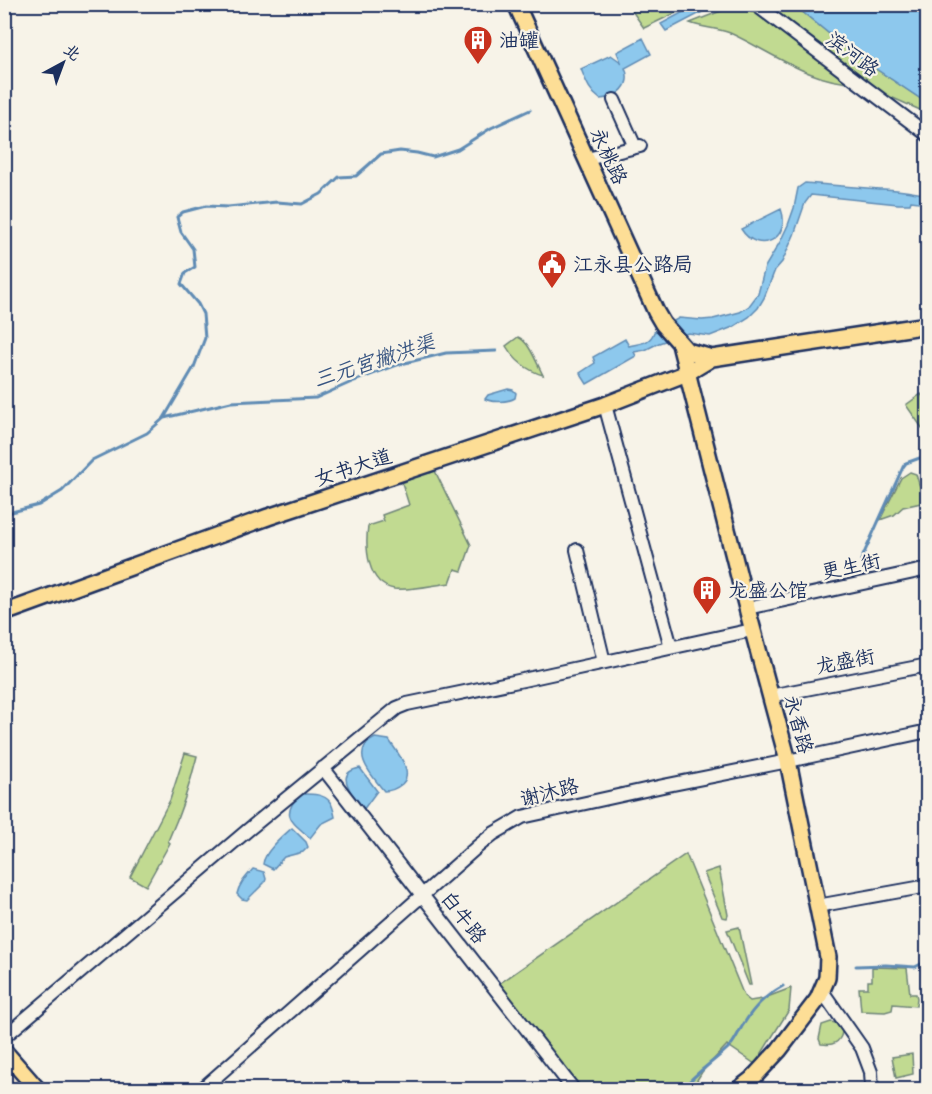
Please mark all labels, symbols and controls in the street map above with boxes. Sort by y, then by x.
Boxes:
building icon: 油罐 [462,24,494,66]
street label: 滨河路 [820,26,886,85]
place label: 油罐 [499,27,539,55]
north arrow [33,33,93,93]
text: 北 [59,39,85,66]
street label: 永桃路 [583,123,634,190]
public building icon: 江永县公路局 [536,248,568,290]
place label: 江永县公路局 [573,251,693,279]
water label: 三元宫撇洪渠 [310,328,440,395]
street label: 女书大道 [311,442,396,494]
street label: 更生街 [819,547,883,587]
building icon: 龙盛公馆 [691,574,723,616]
place label: 龙盛公馆 [728,577,808,605]
street label: 龙盛街 [813,643,877,681]
street label: 永香路 [777,692,820,758]
street label: 谢沐路 [517,772,583,814]
street label: 白牛路 [434,885,493,951]

